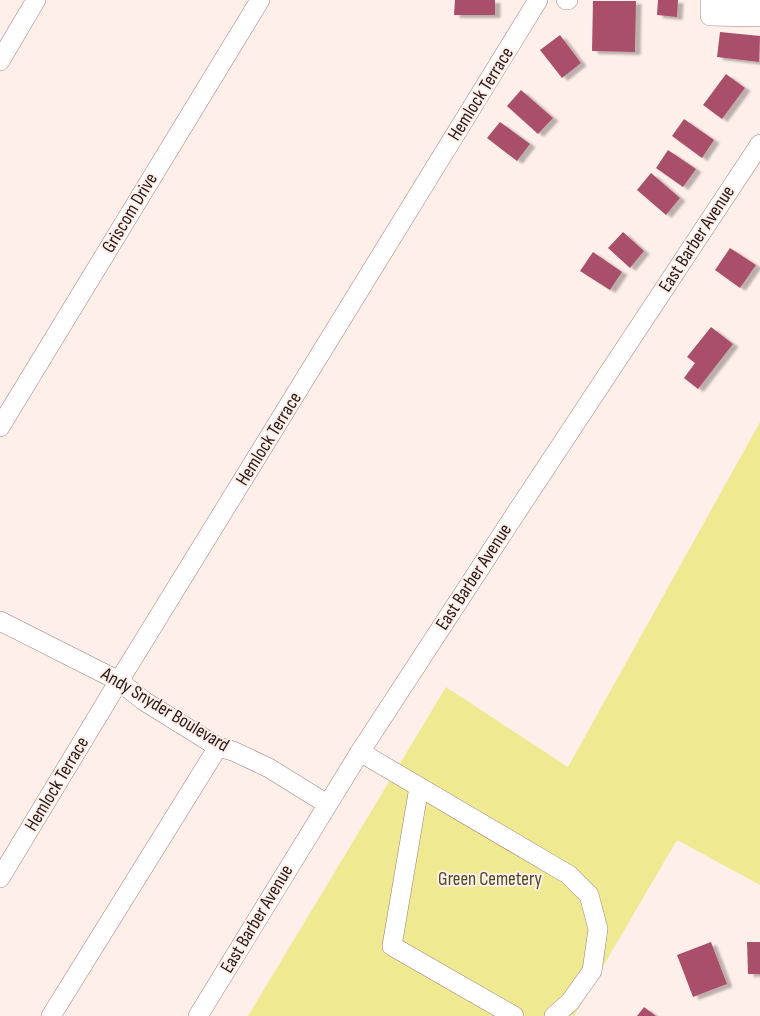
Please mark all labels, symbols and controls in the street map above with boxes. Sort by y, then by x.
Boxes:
street label: Hemlock Terrace [443,43,519,145]
street label: Griscom Drive [97,169,163,257]
street label: East Barber Avenue [654,181,740,297]
street label: Hemlock Terrace [231,388,307,490]
street label: East Barber Avenue [431,519,517,635]
street label: Andy Snyder Boulevard [96,662,233,757]
street label: Hemlock Terrace [20,733,94,835]
street label: East Barber Avenue [216,861,298,977]
park label: Green Cemetery [438,868,543,891]

